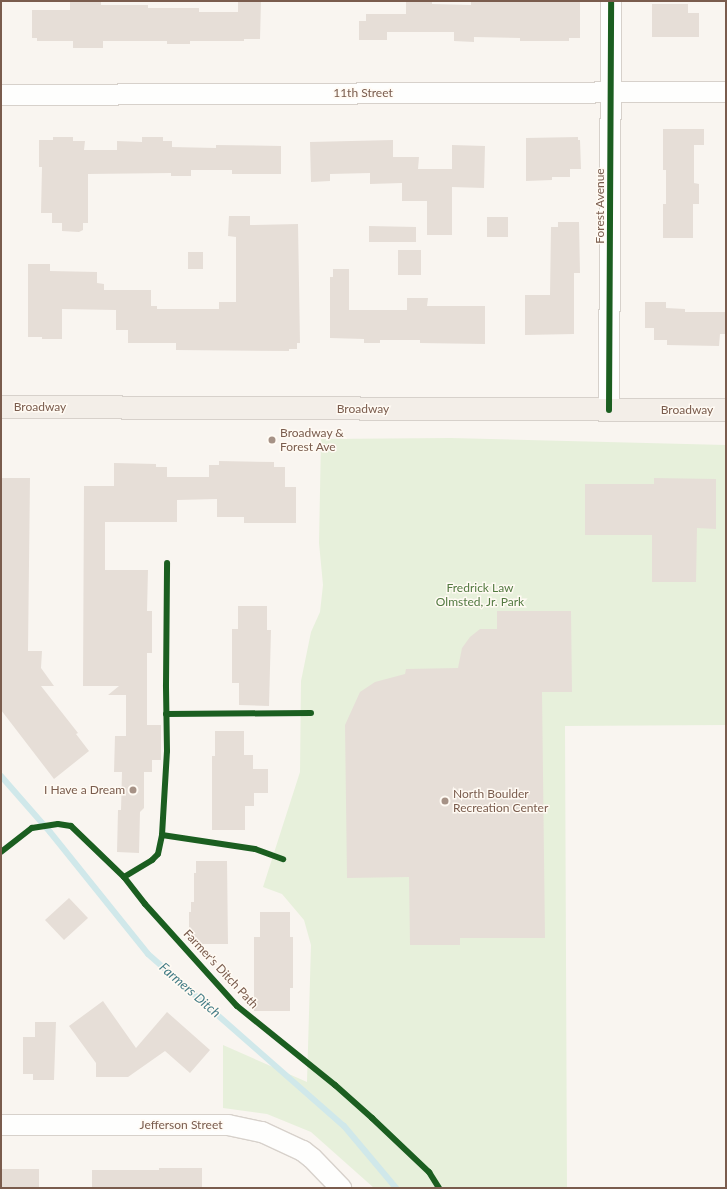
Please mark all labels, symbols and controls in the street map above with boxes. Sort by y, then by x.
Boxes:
street label: 11th Street [333,86,393,100]
street label: Forest Avenue [593,168,607,244]
street label: Broadway [14,400,66,414]
street label: Broadway [337,402,389,416]
street label: Broadway [661,403,713,417]
place label: Broadway & Forest Ave [280,426,344,454]
marker: Broadway & Forest Ave [267,435,277,445]
park label: Fredrick Law Olmsted, Jr. Park [436,581,524,609]
place label: I Have a Dream [44,783,125,797]
marker: I Have a Dream [128,785,138,795]
place label: North Boulder Recreation Center [453,787,548,815]
marker: North Boulder Recreation Center [440,796,450,806]
street label: Farmer's Ditch Path [181,926,261,1012]
water label: Farmers Ditch [156,959,224,1021]
street label: Jefferson Street [140,1118,222,1132]

